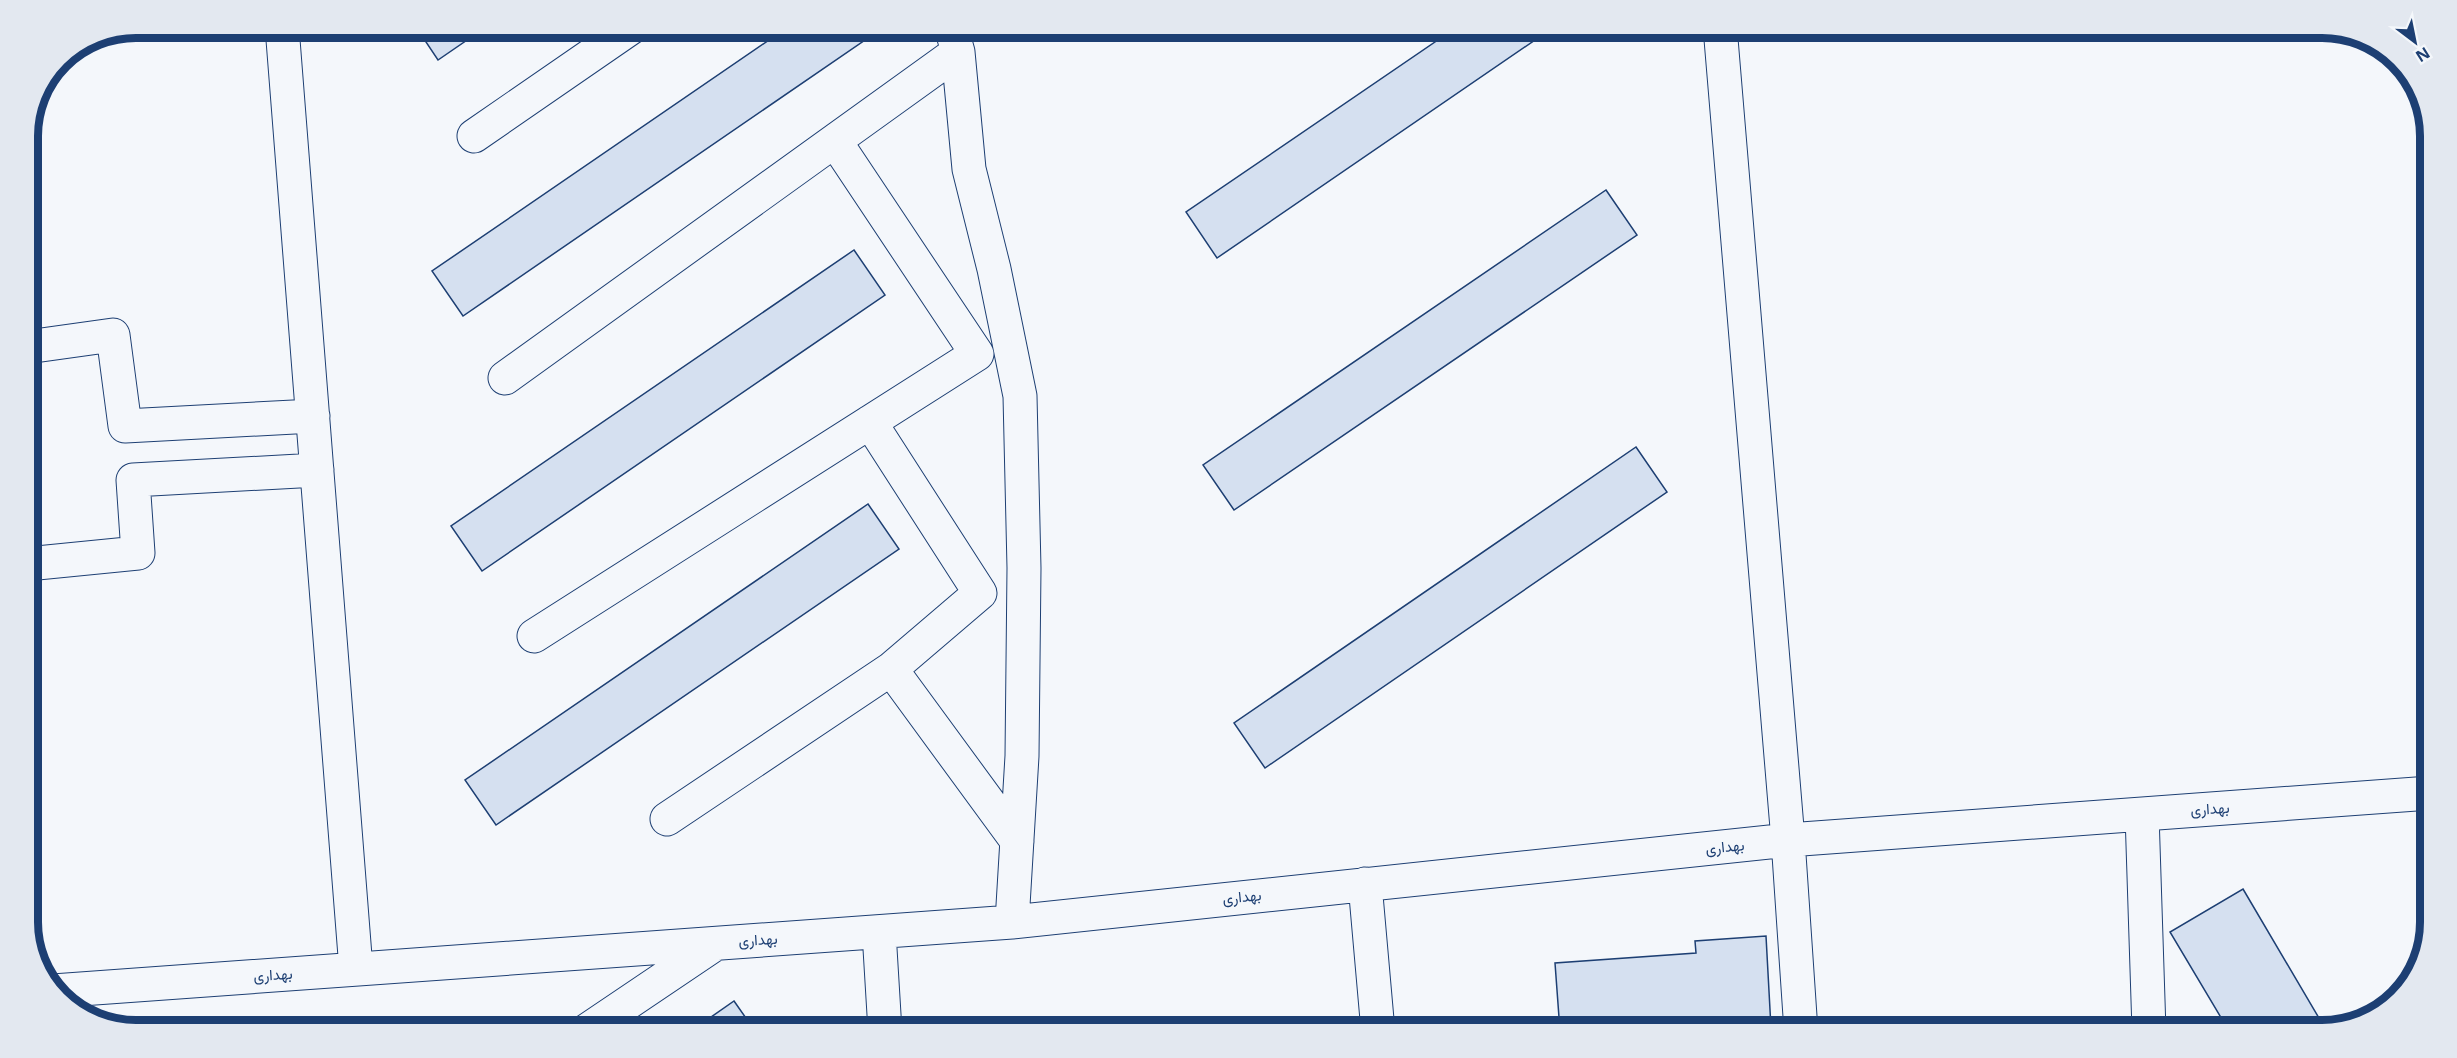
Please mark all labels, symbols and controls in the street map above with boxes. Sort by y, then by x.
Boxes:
north arrow [2385,12,2445,72]
text: N [2412,42,2434,67]
street label: بهداری [2190,797,2230,820]
street label: بهداری [1704,834,1745,859]
street label: بهداری [1221,884,1262,909]
street label: بهداری [738,928,778,951]
street label: بهداری [253,963,293,986]

